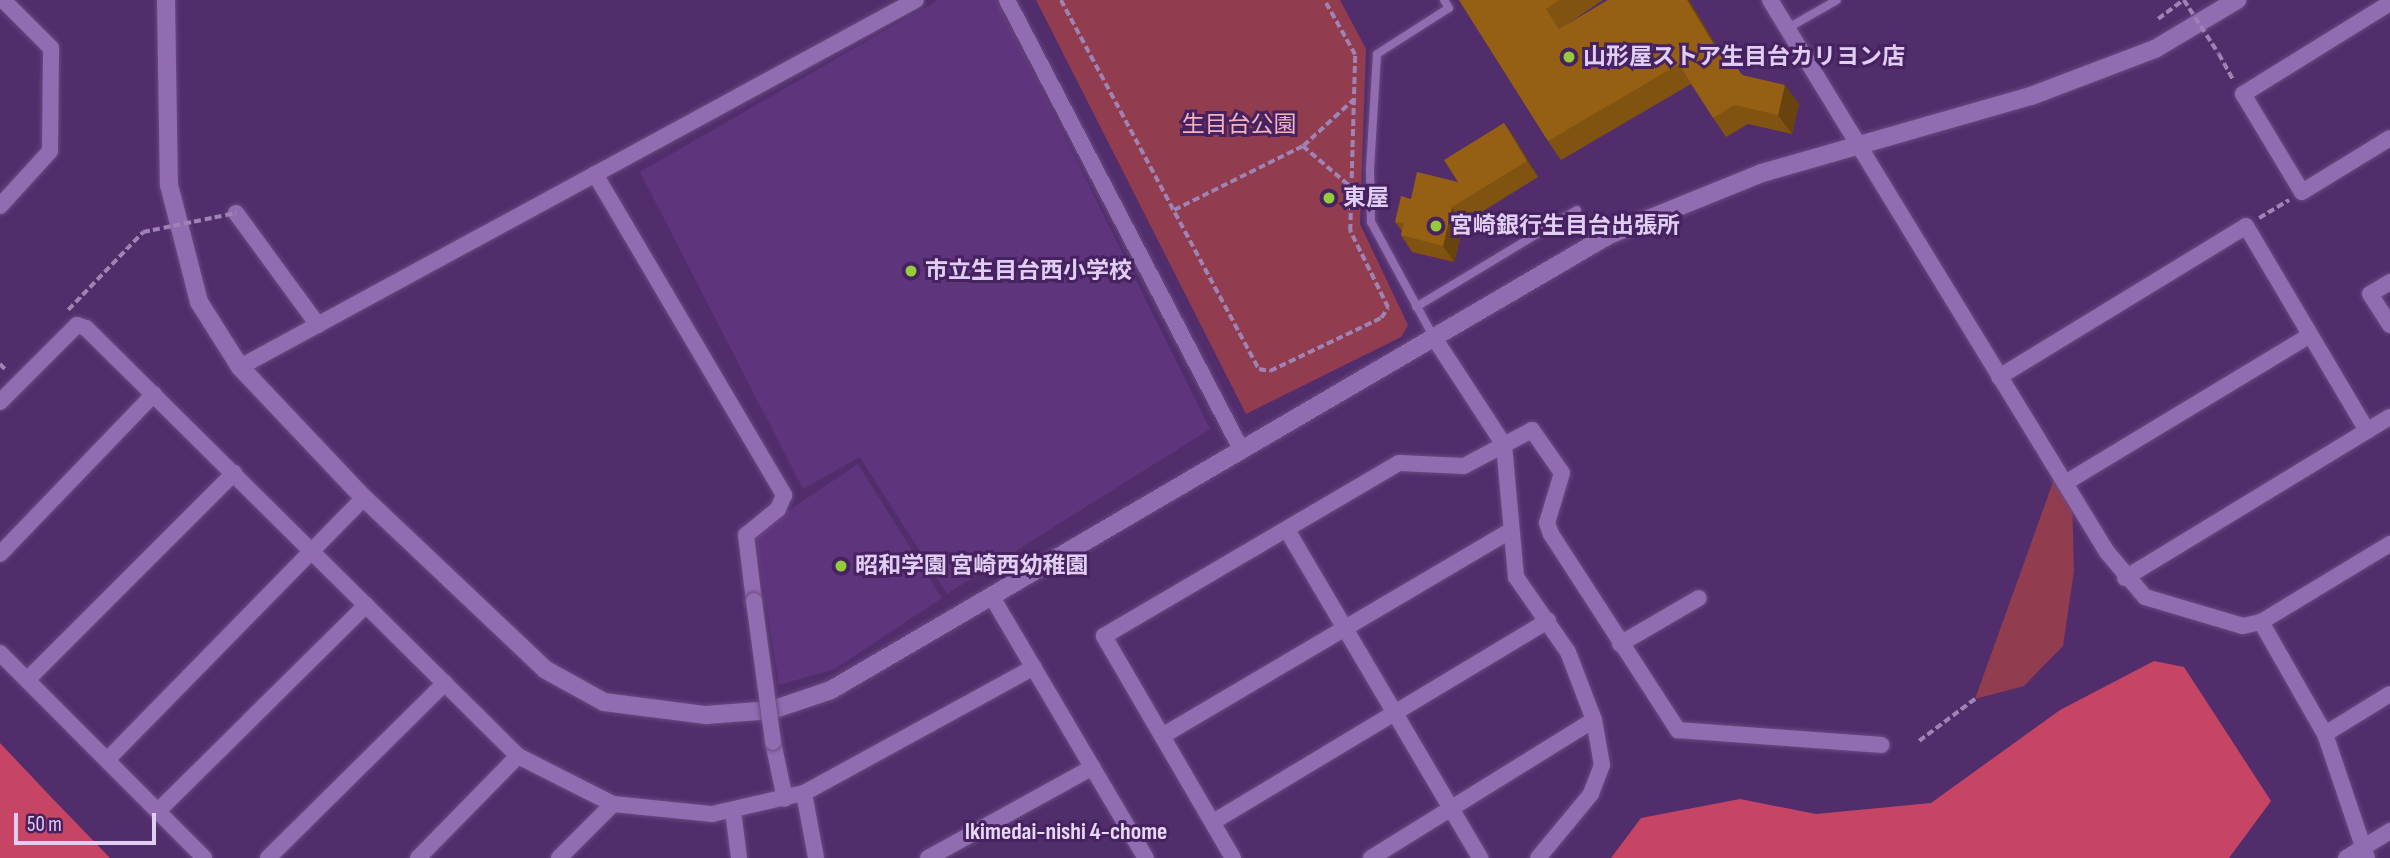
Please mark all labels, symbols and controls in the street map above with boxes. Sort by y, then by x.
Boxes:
place label: 山形屋ストア生目台カリヨン店 [1583,43,1905,71]
marker: 山形屋ストア生目台カリヨン店 [1561,49,1577,65]
park label: 生目台公園 [1182,111,1296,139]
place label: 東屋 [1343,184,1389,212]
marker: 東屋 [1321,190,1337,206]
place label: 宮崎銀行生目台出張所 [1450,212,1680,240]
marker: 宮崎銀行生目台出張所 [1428,218,1444,234]
place label: 市立生目台西小学校 [925,257,1132,285]
marker: 市立生目台西小学校 [903,263,919,279]
place label: 昭和学園 宮崎西幼稚園 [855,552,1089,580]
marker: 昭和学園 宮崎西幼稚園 [833,558,849,574]
scale bar [18,798,159,842]
text: 50 m [27,812,62,837]
district label: Ikimedai-nishi 4-chome [965,818,1167,846]

